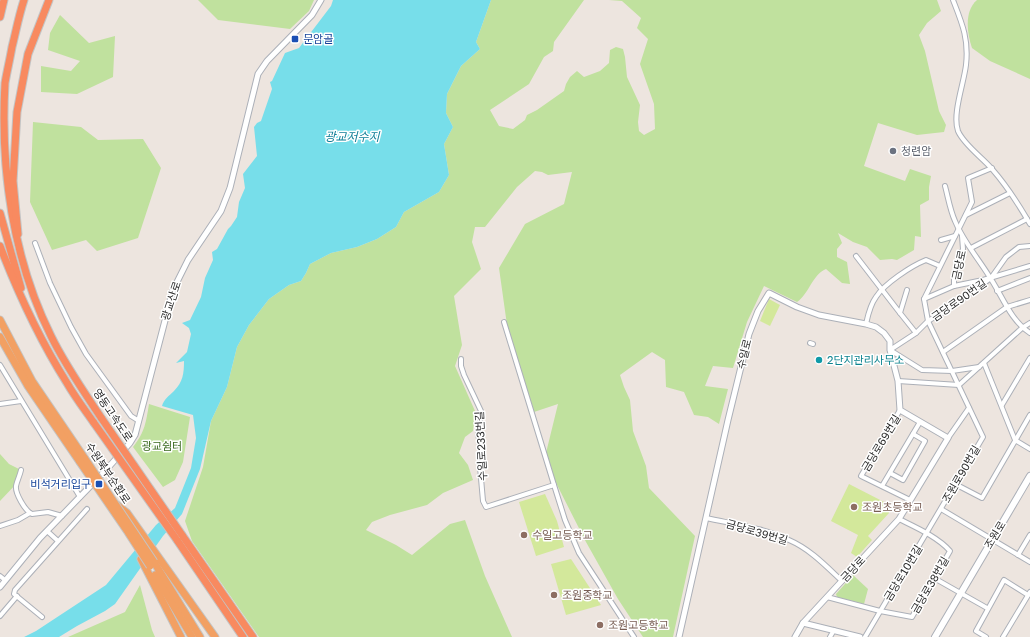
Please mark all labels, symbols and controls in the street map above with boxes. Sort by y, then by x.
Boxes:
place label: 문암골 [303,32,333,45]
marker: 문암골 [290,34,300,44]
water label: 광교저수지 [324,129,381,144]
place label: 청련암 [901,144,931,157]
marker: 청련암 [888,146,898,156]
street label: 금당로 [949,249,968,281]
street label: 금당로90번길 [929,276,989,323]
street label: 광교산로 [158,280,183,322]
street label: 수일로 [734,338,753,370]
place label: 2단지관리사무소 [827,353,904,366]
marker: 2단지관리사무소 [814,355,824,365]
street label: 영동고속도로 [91,386,136,444]
street label: 수일로233번길 [472,411,489,481]
street label: 금당로69번길 [859,412,903,473]
park label: 광교쉼터 [142,439,182,452]
street label: 수원북부순환로 [83,440,134,506]
street label: 조원로90번길 [939,443,982,505]
place label: 비석거리입구 [30,477,91,490]
marker: 비석거리입구 [94,479,104,489]
place label: 조원초등학교 [862,500,923,513]
marker: 조원초등학교 [849,502,859,512]
street label: 금당로39번길 [725,516,790,547]
street label: 조원로 [981,518,1008,551]
place label: 수일고등학교 [532,528,593,541]
marker: 수일고등학교 [519,530,529,540]
street label: 금당로10번길 [881,542,924,603]
street label: 금당로 [838,553,868,584]
street label: 금당로38번길 [908,554,951,616]
place label: 조원중학교 [562,588,613,601]
marker: 조원중학교 [549,590,559,600]
place label: 조원고등학교 [608,618,669,631]
marker: 조원고등학교 [595,620,605,630]

